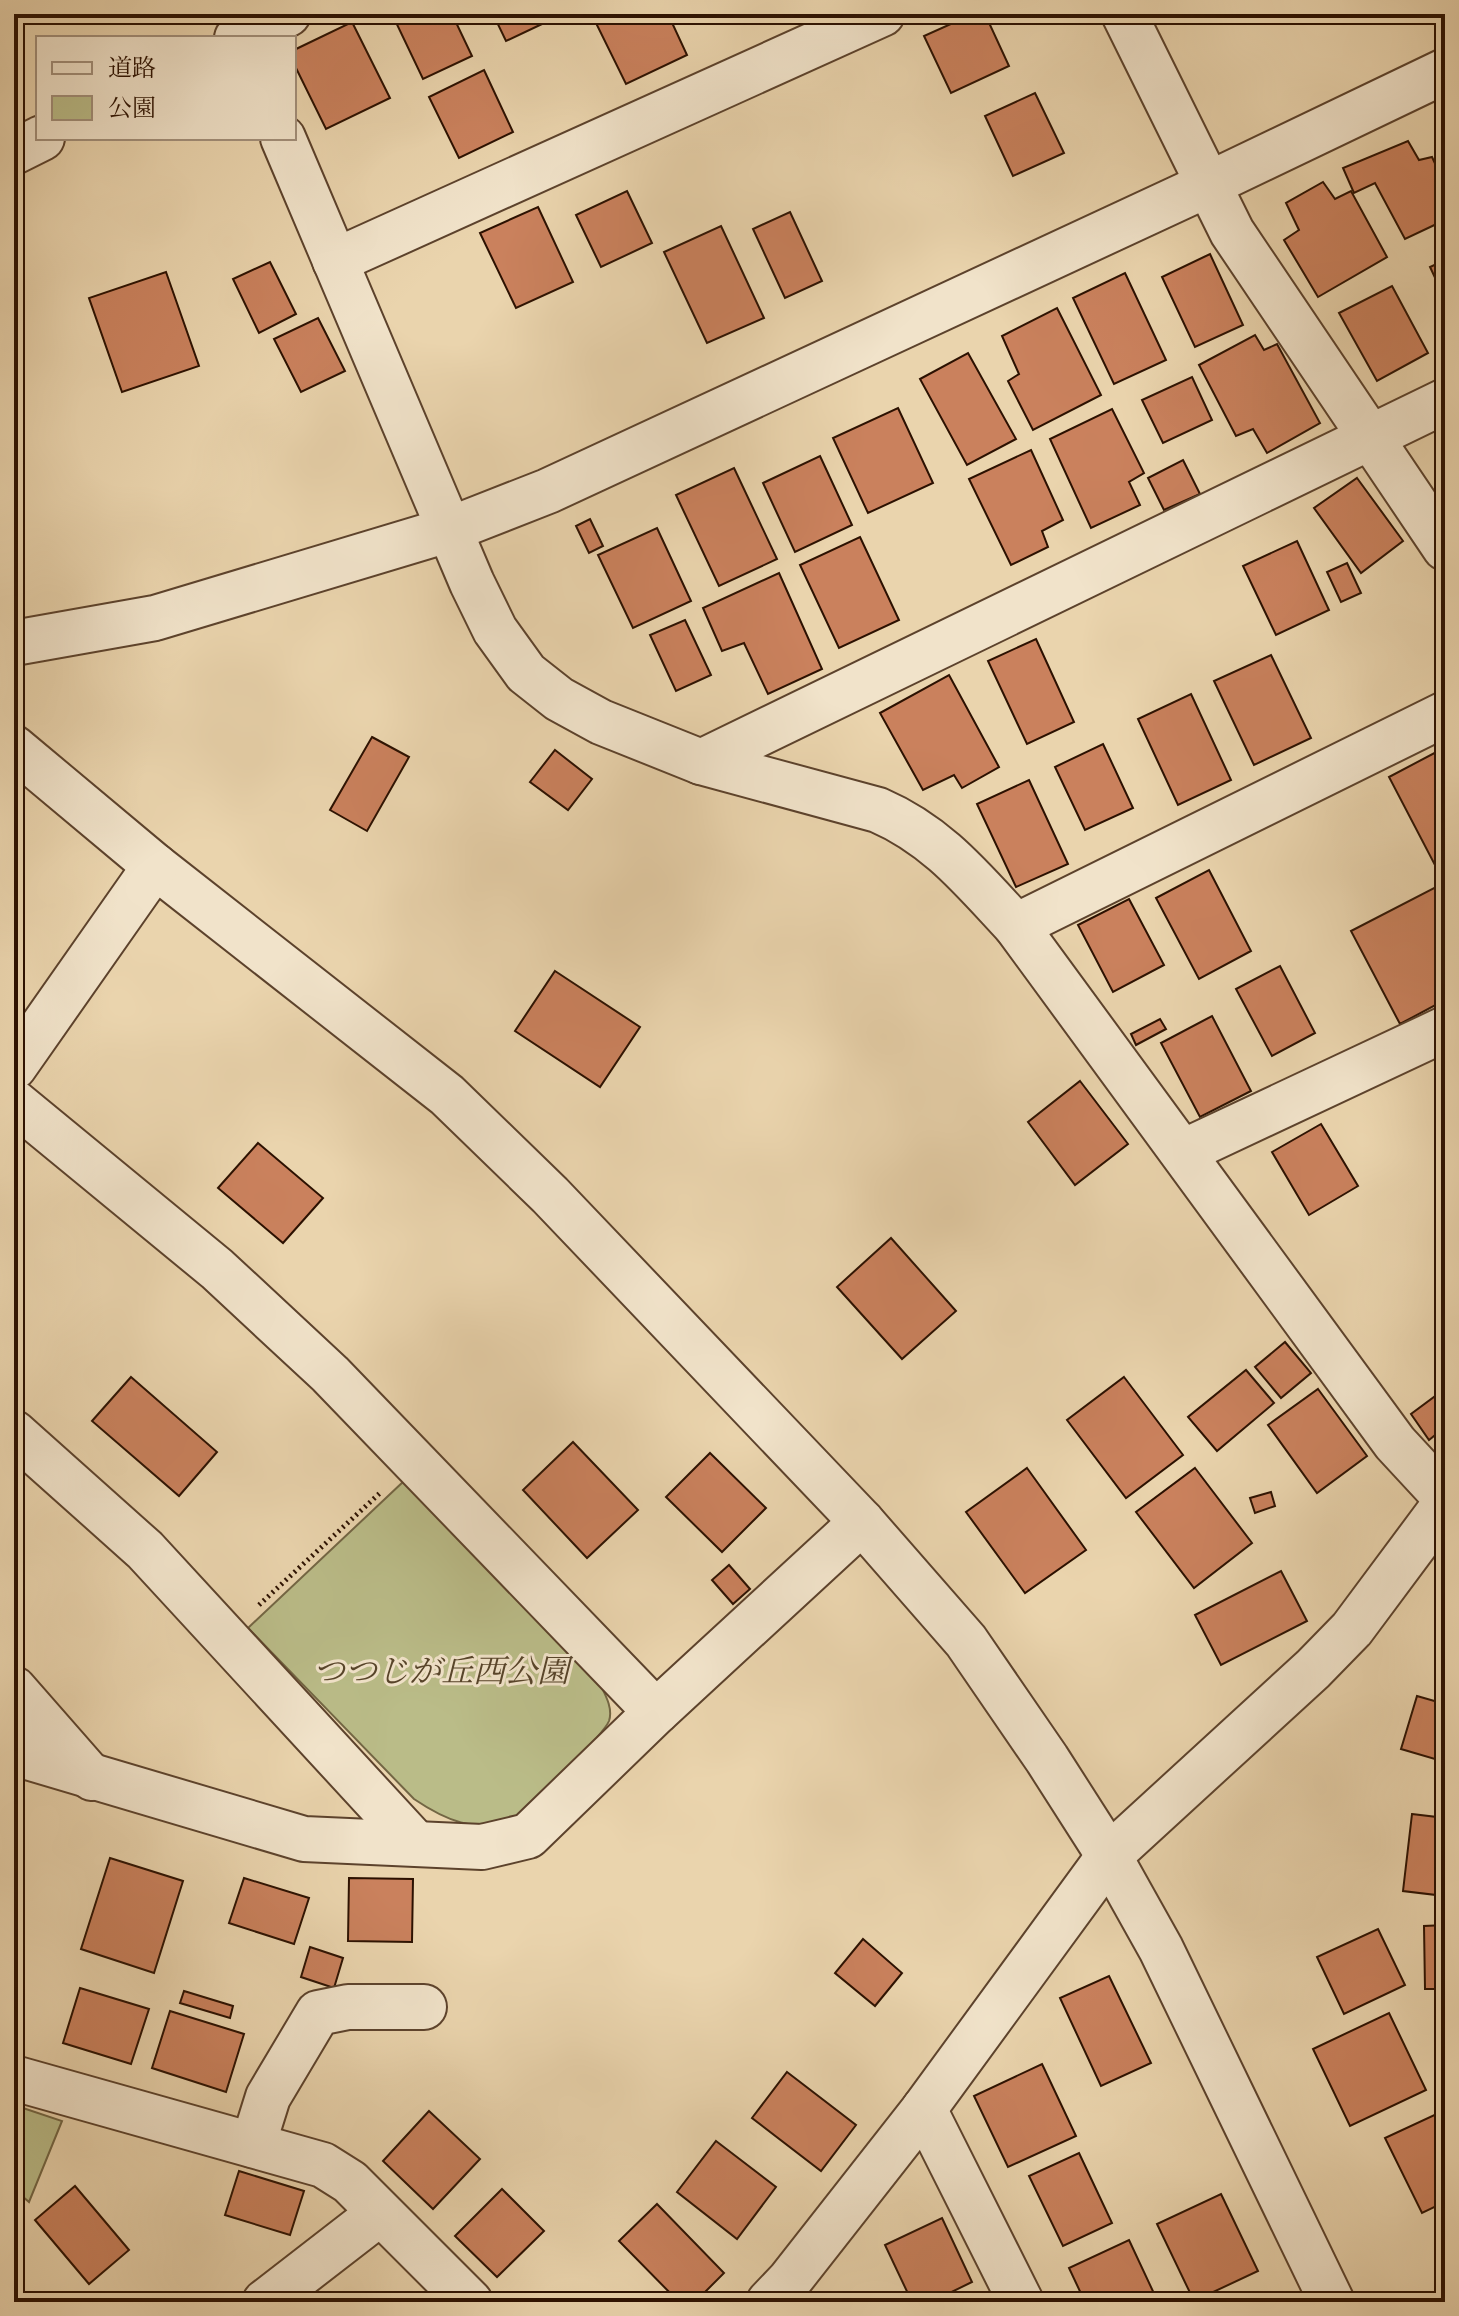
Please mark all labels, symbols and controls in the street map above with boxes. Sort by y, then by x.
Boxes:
legend [36,36,296,140]
text: 道路 [108,53,156,87]
text: 公園 [108,93,156,127]
park label: つつじが丘西公園 [313,1651,574,1697]

